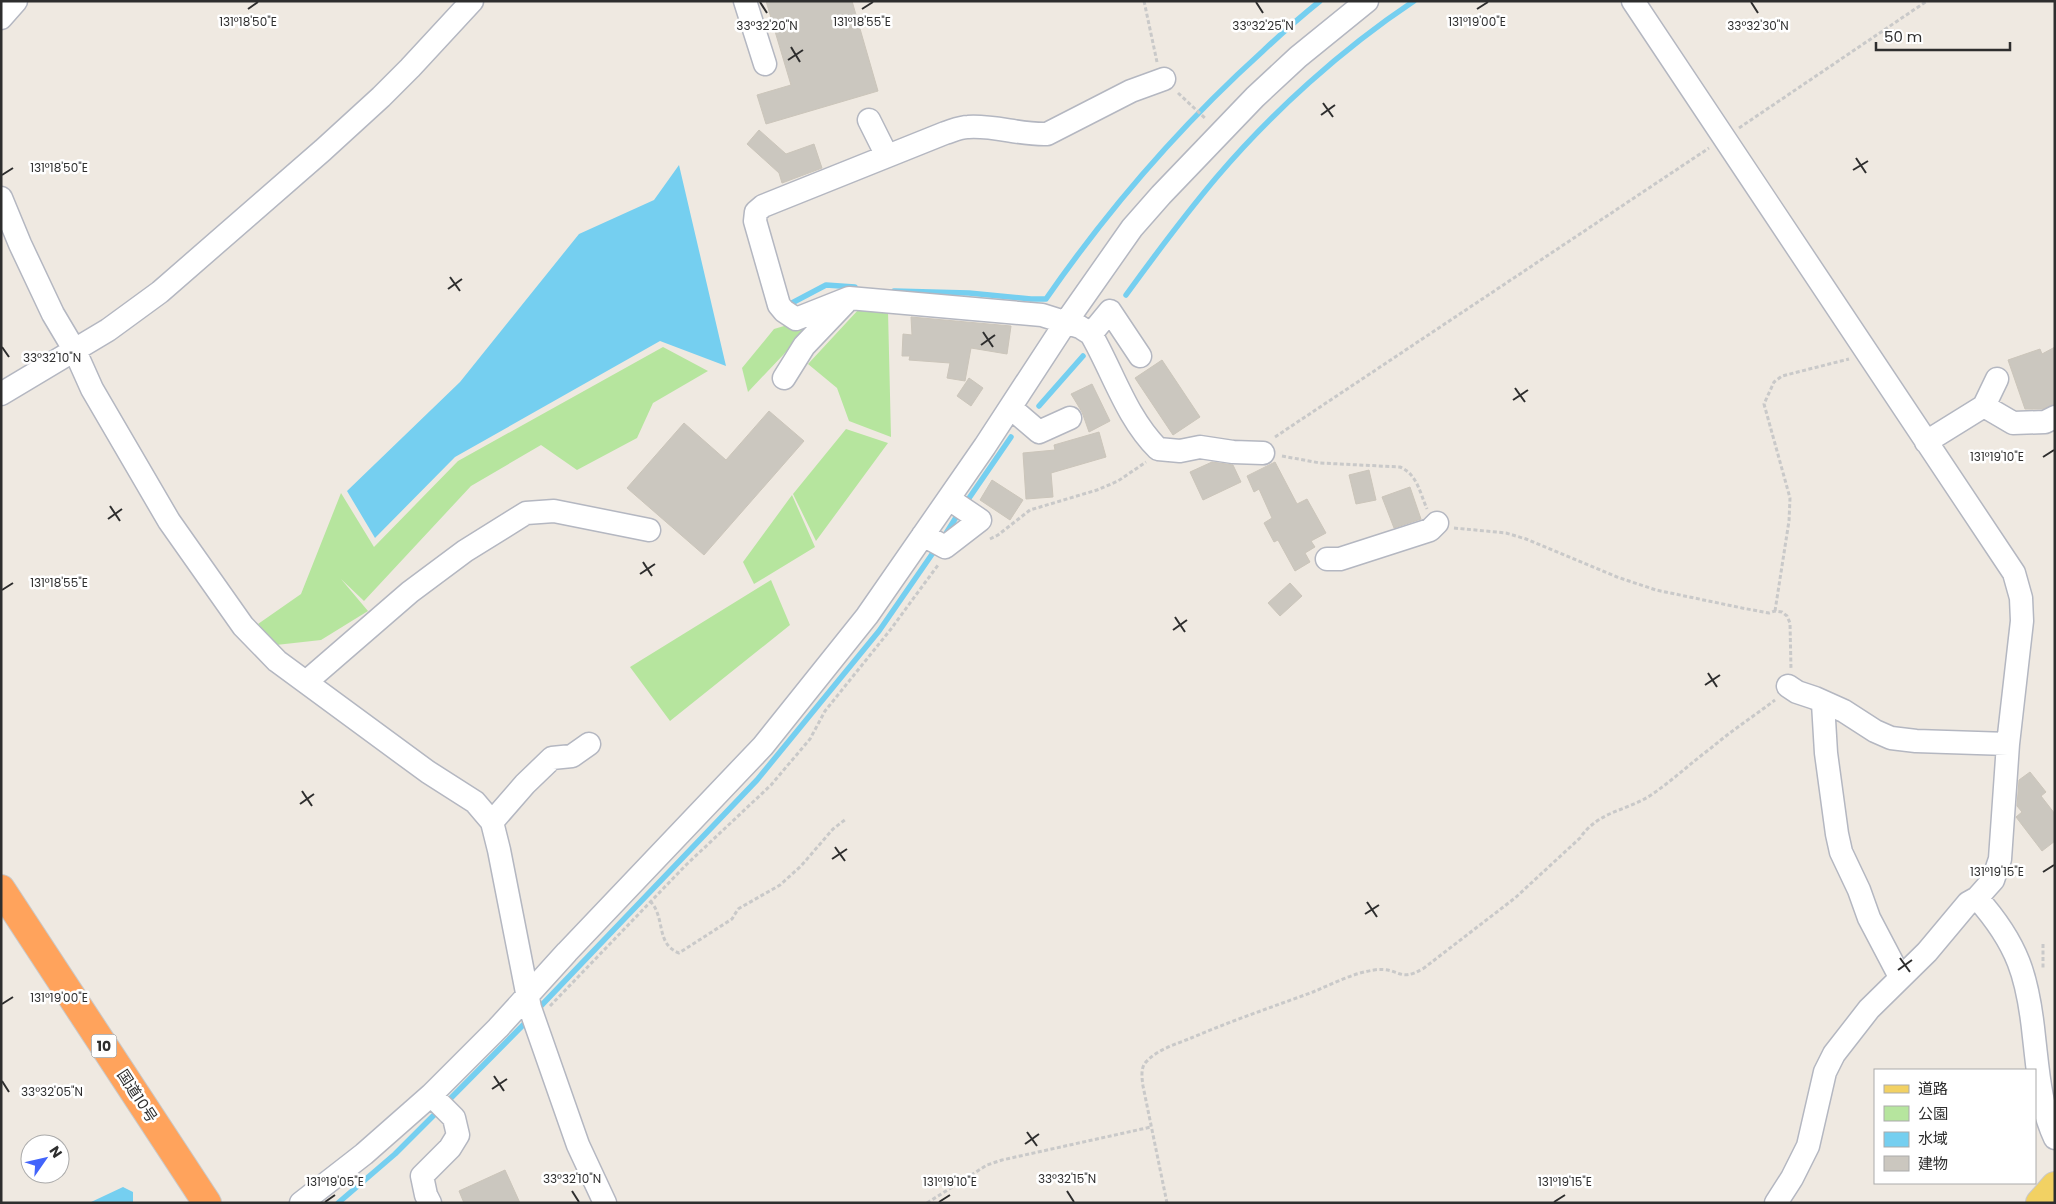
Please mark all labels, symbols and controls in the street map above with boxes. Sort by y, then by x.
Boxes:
text: 131°18'50"E [219,13,277,30]
text: 131°18'55"E [833,13,891,30]
text: 131°19'00"E [1448,13,1506,30]
text: 33°32'20"N [736,17,798,34]
text: 33°32'25"N [1232,17,1294,34]
text: 33°32'30"N [1727,17,1789,34]
scale bar [1876,20,2010,52]
text: 50 m [1884,26,1922,47]
text: 131°18'50"E [30,159,88,176]
text: 33°32'10"N [23,349,81,366]
text: 131°19'10"E [1970,448,2024,465]
text: 131°18'55"E [30,574,88,591]
text: 131°19'15"E [1970,863,2024,880]
text: 131°19'00"E [30,989,88,1006]
road number: 10 [92,1034,116,1058]
street label: 国道10号 [112,1065,162,1126]
legend [1874,1069,2036,1184]
text: 道路 [1918,1078,1948,1099]
text: 33°32'05"N [21,1083,83,1100]
text: 公園 [1918,1103,1948,1124]
text: 水域 [1918,1128,1948,1149]
north arrow [20,1134,70,1184]
text: N [45,1142,67,1162]
text: 建物 [1918,1153,1948,1174]
text: 33°32'10"N [543,1170,601,1187]
text: 33°32'15"N [1038,1170,1096,1187]
text: 131°19'05"E [306,1173,364,1190]
text: 131°19'10"E [923,1173,977,1190]
text: 131°19'15"E [1538,1173,1592,1190]

